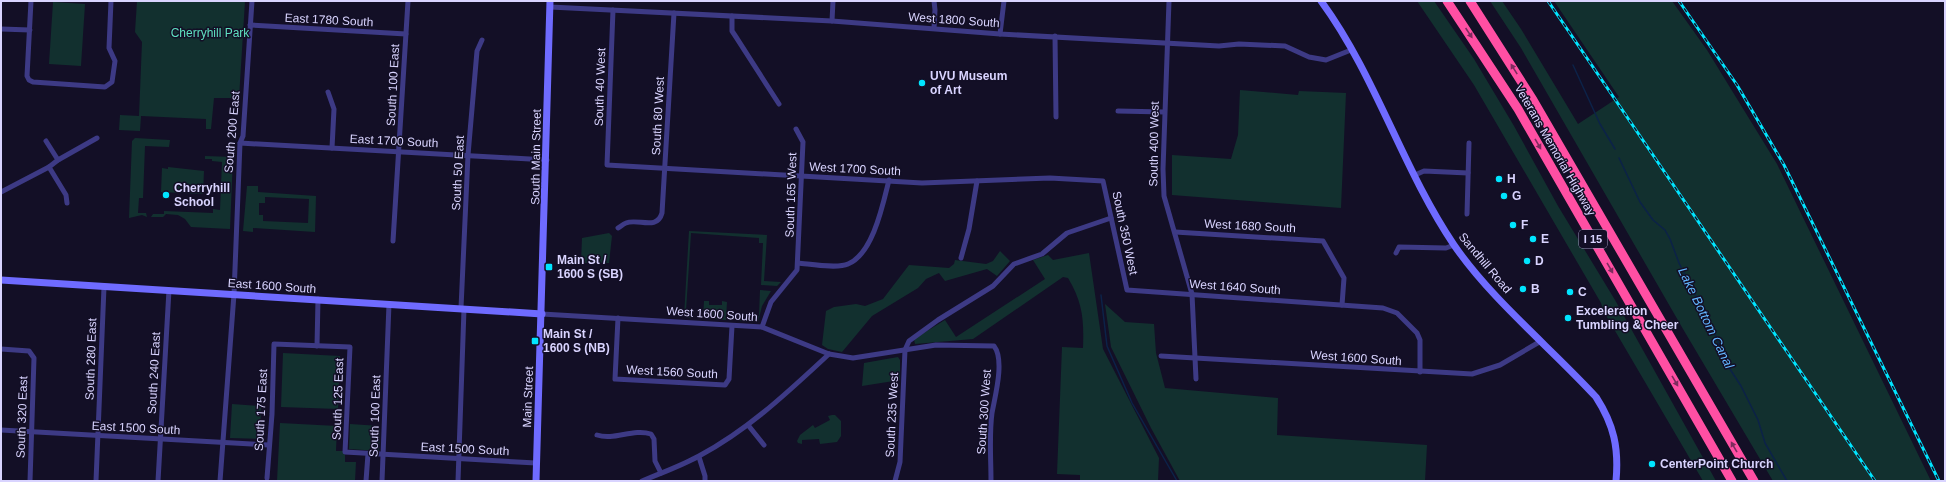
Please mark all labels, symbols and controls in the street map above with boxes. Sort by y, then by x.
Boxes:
street label: West 1800 South [908,10,1000,30]
street label: East 1780 South [284,11,374,29]
park label: Cherryhill Park [171,26,250,40]
one-way arrow [1465,28,1473,38]
street label: South 100 East [384,43,402,126]
street label: South 40 West [592,47,608,126]
one-way arrow [1510,63,1518,74]
place label: UVU Museum of Art [930,69,1007,97]
street label: South 80 West [649,76,667,156]
marker: UVU Museum of Art [917,78,927,88]
street label: Veterans Memorial Highway [1511,82,1599,218]
street label: South 200 East [221,90,243,173]
street label: South 400 West [1146,101,1162,187]
street label: South Main Street [528,108,544,205]
street label: East 1700 South [349,132,439,150]
street label: South 50 East [449,134,467,211]
one-way arrow [1534,138,1541,150]
street label: South 165 West [783,152,800,238]
street label: West 1700 South [809,160,901,178]
place label: H [1507,172,1516,186]
marker: H [1494,174,1504,184]
place label: Cherryhill School [174,181,230,209]
place label: G [1512,189,1521,203]
marker: Cherryhill School [161,190,171,200]
street label: South 350 West [1109,190,1141,277]
marker: G [1499,191,1509,201]
street label: West 1680 South [1204,217,1296,235]
place label: F [1521,218,1528,232]
marker: F [1508,220,1518,230]
street label: Sandhill Road [1456,230,1514,296]
road number: I 15 [1579,230,1607,248]
place label: E [1541,232,1549,246]
marker: E [1528,234,1538,244]
place label: Main St / 1600 S (SB) [557,253,623,281]
place label: D [1535,254,1544,268]
marker: D [1522,256,1532,266]
marker: Main St / 1600 S (SB) [544,262,554,272]
one-way arrow [1606,262,1613,274]
water label: Lake Bottom Canal [1675,265,1737,372]
street label: East 1600 South [227,276,317,296]
street label: West 1640 South [1189,277,1281,297]
place label: B [1531,282,1540,296]
marker: B [1518,284,1528,294]
place label: C [1578,285,1587,299]
marker: C [1565,287,1575,297]
street label: West 1600 South [666,304,758,324]
place label: Exceleration Tumbling & Cheer [1576,304,1679,332]
marker: Exceleration Tumbling & Cheer [1563,313,1573,323]
street label: South 280 East [83,317,99,400]
place label: Main St / 1600 S (NB) [543,327,610,355]
street label: South 240 East [145,331,163,414]
marker: Main St / 1600 S (NB) [530,336,540,346]
street label: West 1600 South [1310,348,1402,368]
street label: South 125 East [330,357,346,440]
street label: West 1560 South [626,363,718,381]
street label: Main Street [520,365,536,428]
street label: South 175 East [252,368,270,451]
street label: South 300 West [974,368,994,455]
street label: South 235 West [883,371,901,458]
street label: South 100 East [367,374,383,457]
street label: South 320 East [14,375,30,458]
one-way arrow [1671,375,1678,387]
street label: East 1500 South [91,419,181,437]
street label: East 1500 South [420,440,510,458]
one-way arrow [1731,441,1738,453]
place label: CenterPoint Church [1660,457,1773,471]
marker: CenterPoint Church [1647,459,1657,469]

